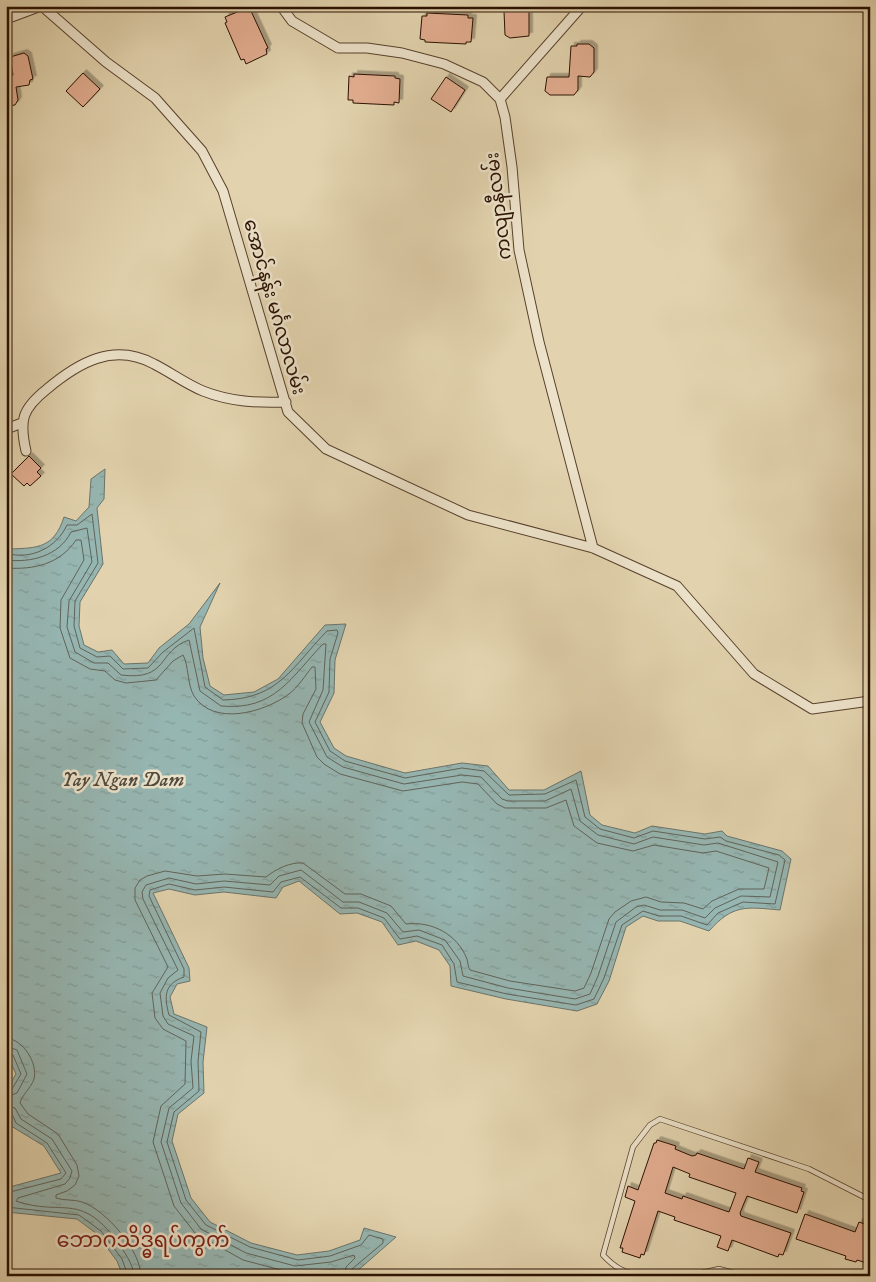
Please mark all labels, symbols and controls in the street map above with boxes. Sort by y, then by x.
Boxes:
street label: ကလျာနီလမ်း [477,151,520,261]
street label: အောင်နန်း မင်္ဂလာလမ်း [235,215,314,398]
water label: Yay Ngan Dam [62,768,184,793]
district label: ဘောဂသိဒ္ဓိရပ်ကွက် [56,1224,230,1258]

